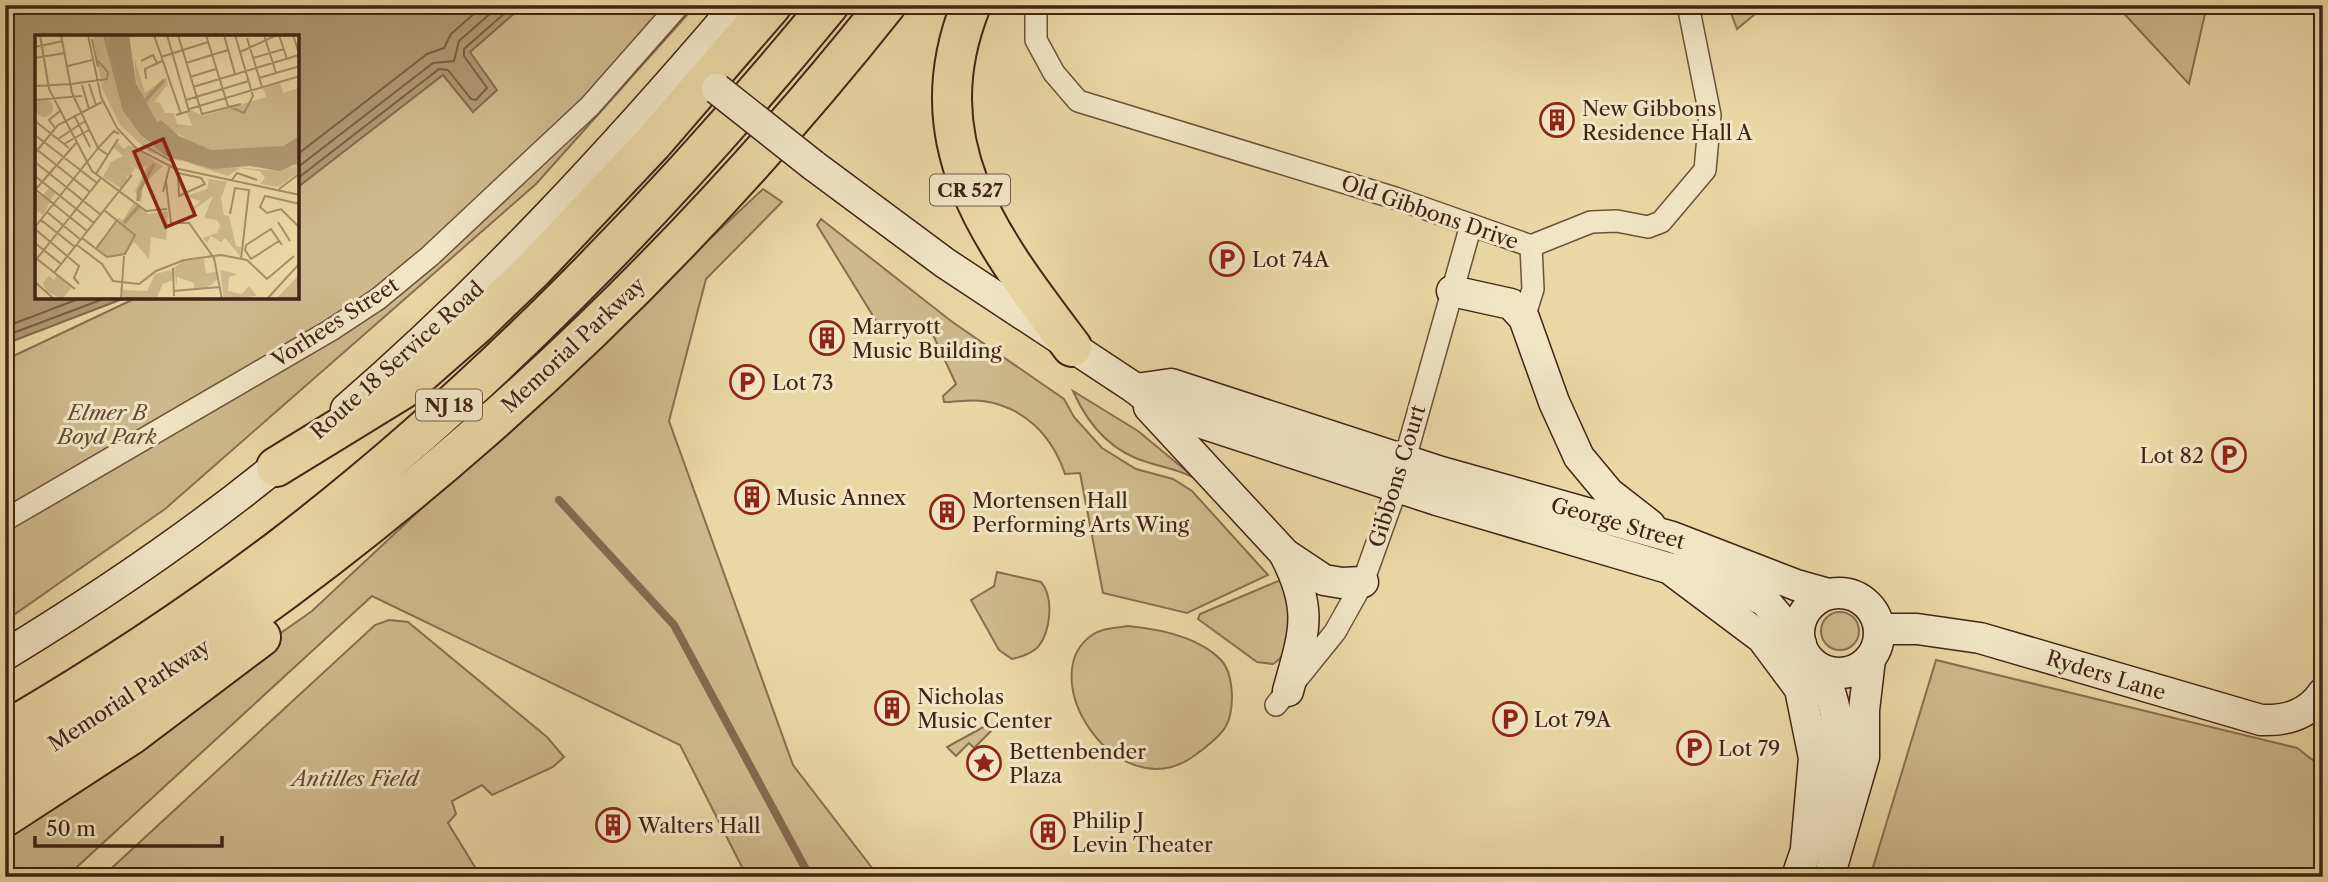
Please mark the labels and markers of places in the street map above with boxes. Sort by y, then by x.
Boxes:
place label: New Gibbons Residence Hall A [1582,96,1753,145]
building icon: New Gibbons Residence Hall A [1538,101,1576,139]
parking icon: Lot 74A [1208,240,1246,278]
place label: Lot 74A [1252,247,1330,272]
place label: Marryott Music Building [852,314,1003,363]
building icon: Marryott Music Building [808,319,846,357]
parking icon: Lot 73 [728,363,766,401]
place label: Lot 73 [772,370,834,395]
parking icon: Lot 82 [2210,436,2248,474]
place label: Lot 82 [2140,443,2204,468]
building icon: Music Annex [733,478,771,516]
place label: Music Annex [776,485,907,510]
place label: Mortensen Hall Performing Arts Wing [972,488,1190,537]
building icon: Mortensen Hall Performing Arts Wing [928,493,966,531]
place label: Nicholas Music Center [917,684,1052,733]
building icon: Nicholas Music Center [873,689,911,727]
parking icon: Lot 79A [1491,700,1529,738]
place label: Lot 79A [1534,707,1612,732]
parking icon: Lot 79 [1675,729,1713,767]
place label: Lot 79 [1718,736,1780,761]
place label: Bettenbender Plaza [1009,739,1146,788]
place icon: Bettenbender Plaza [965,744,1003,782]
building icon: Walters Hall [594,806,632,844]
place label: Philip J Levin Theater [1072,808,1213,857]
place label: Walters Hall [637,813,761,838]
building icon: Philip J Levin Theater [1029,813,1067,851]

